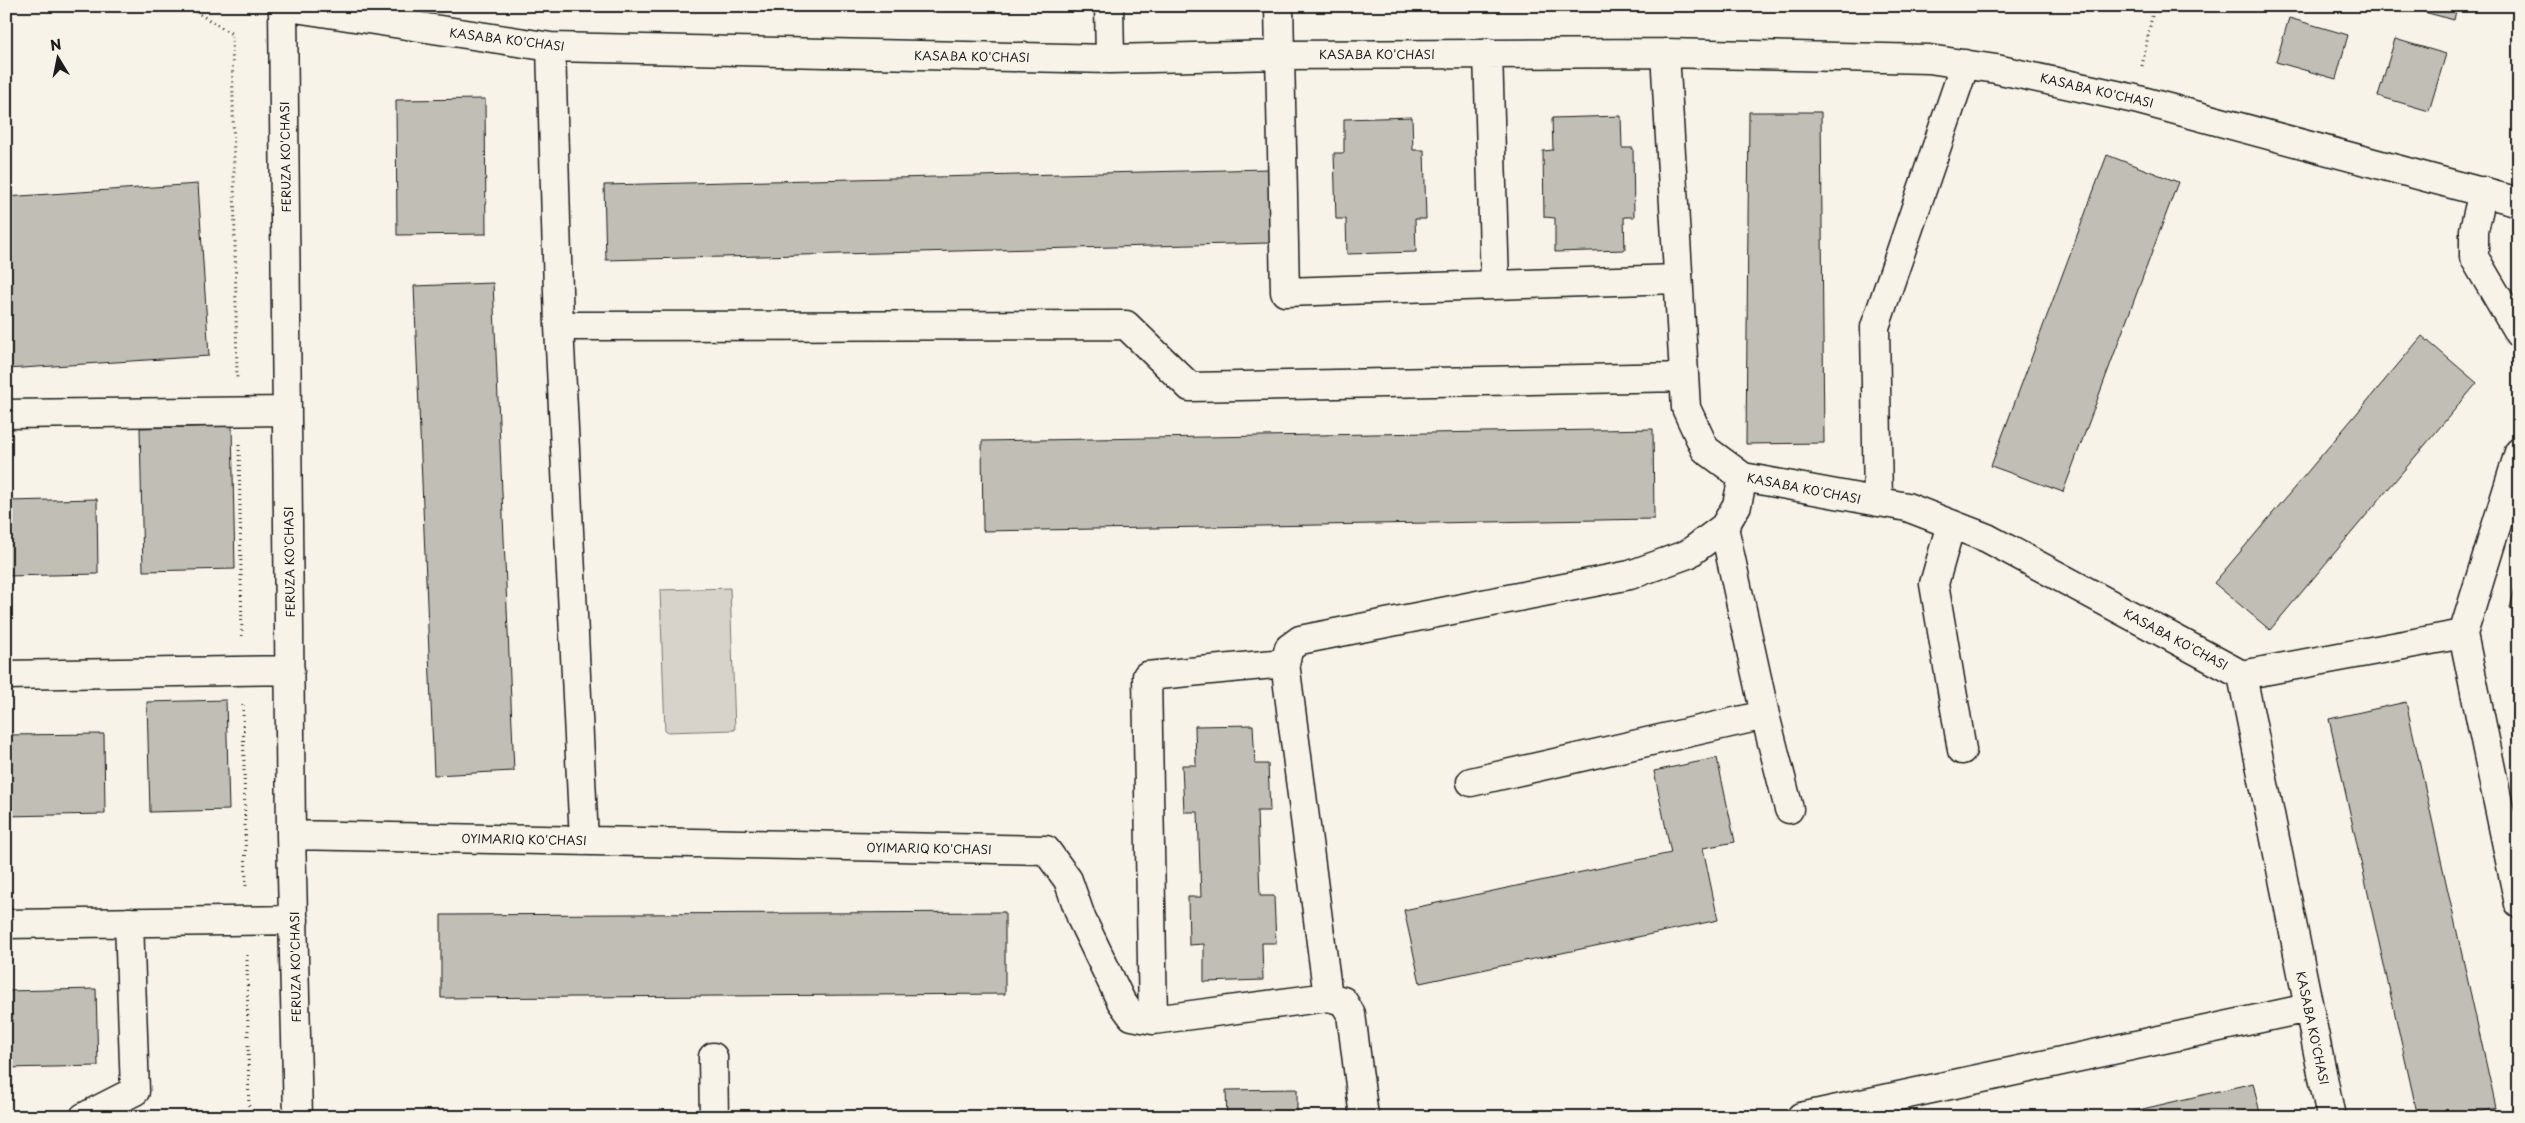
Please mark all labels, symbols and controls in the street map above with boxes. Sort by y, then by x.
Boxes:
street label: KASABA KO'CHASI [448,23,566,55]
north arrow [32,32,82,82]
text: N [48,33,63,56]
street label: KASABA KO'CHASI [1319,45,1435,63]
street label: KASABA KO'CHASI [914,46,1030,66]
street label: KASABA KO'CHASI [2039,68,2155,112]
street label: FERUZA KO'CHASI [275,101,295,213]
street label: KASABA KO'CHASI [1745,468,1863,508]
street label: FERUZA KO'CHASI [279,506,299,618]
street label: KASABA KO'CHASI [2121,604,2231,674]
street label: OYIMARIQ KO'CHASI [461,829,587,849]
street label: OYIMARIQ KO'CHASI [866,838,992,858]
street label: FERUZA KO'CHASI [285,911,305,1023]
street label: KASABA KO'CHASI [2292,969,2334,1087]

